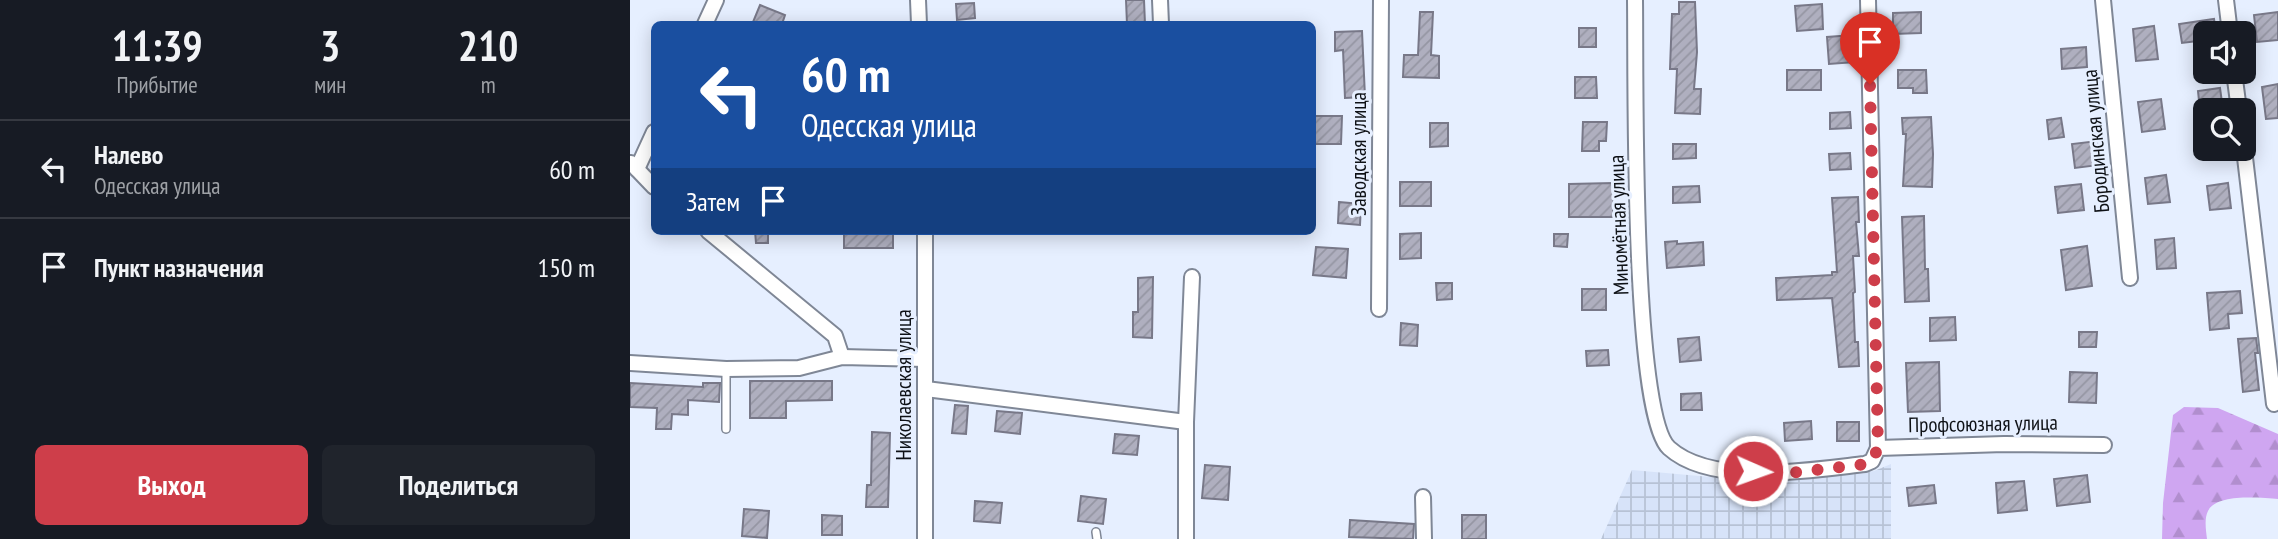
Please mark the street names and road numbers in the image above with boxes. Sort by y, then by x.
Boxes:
street label: Бородинская улица [2076,68,2115,214]
street label: Заводская улица [1345,92,1372,216]
street label: Миномётная улица [1603,154,1634,296]
street label: Николаевская улица [890,309,917,461]
street label: Профсоюзная улица [1908,409,2058,438]

